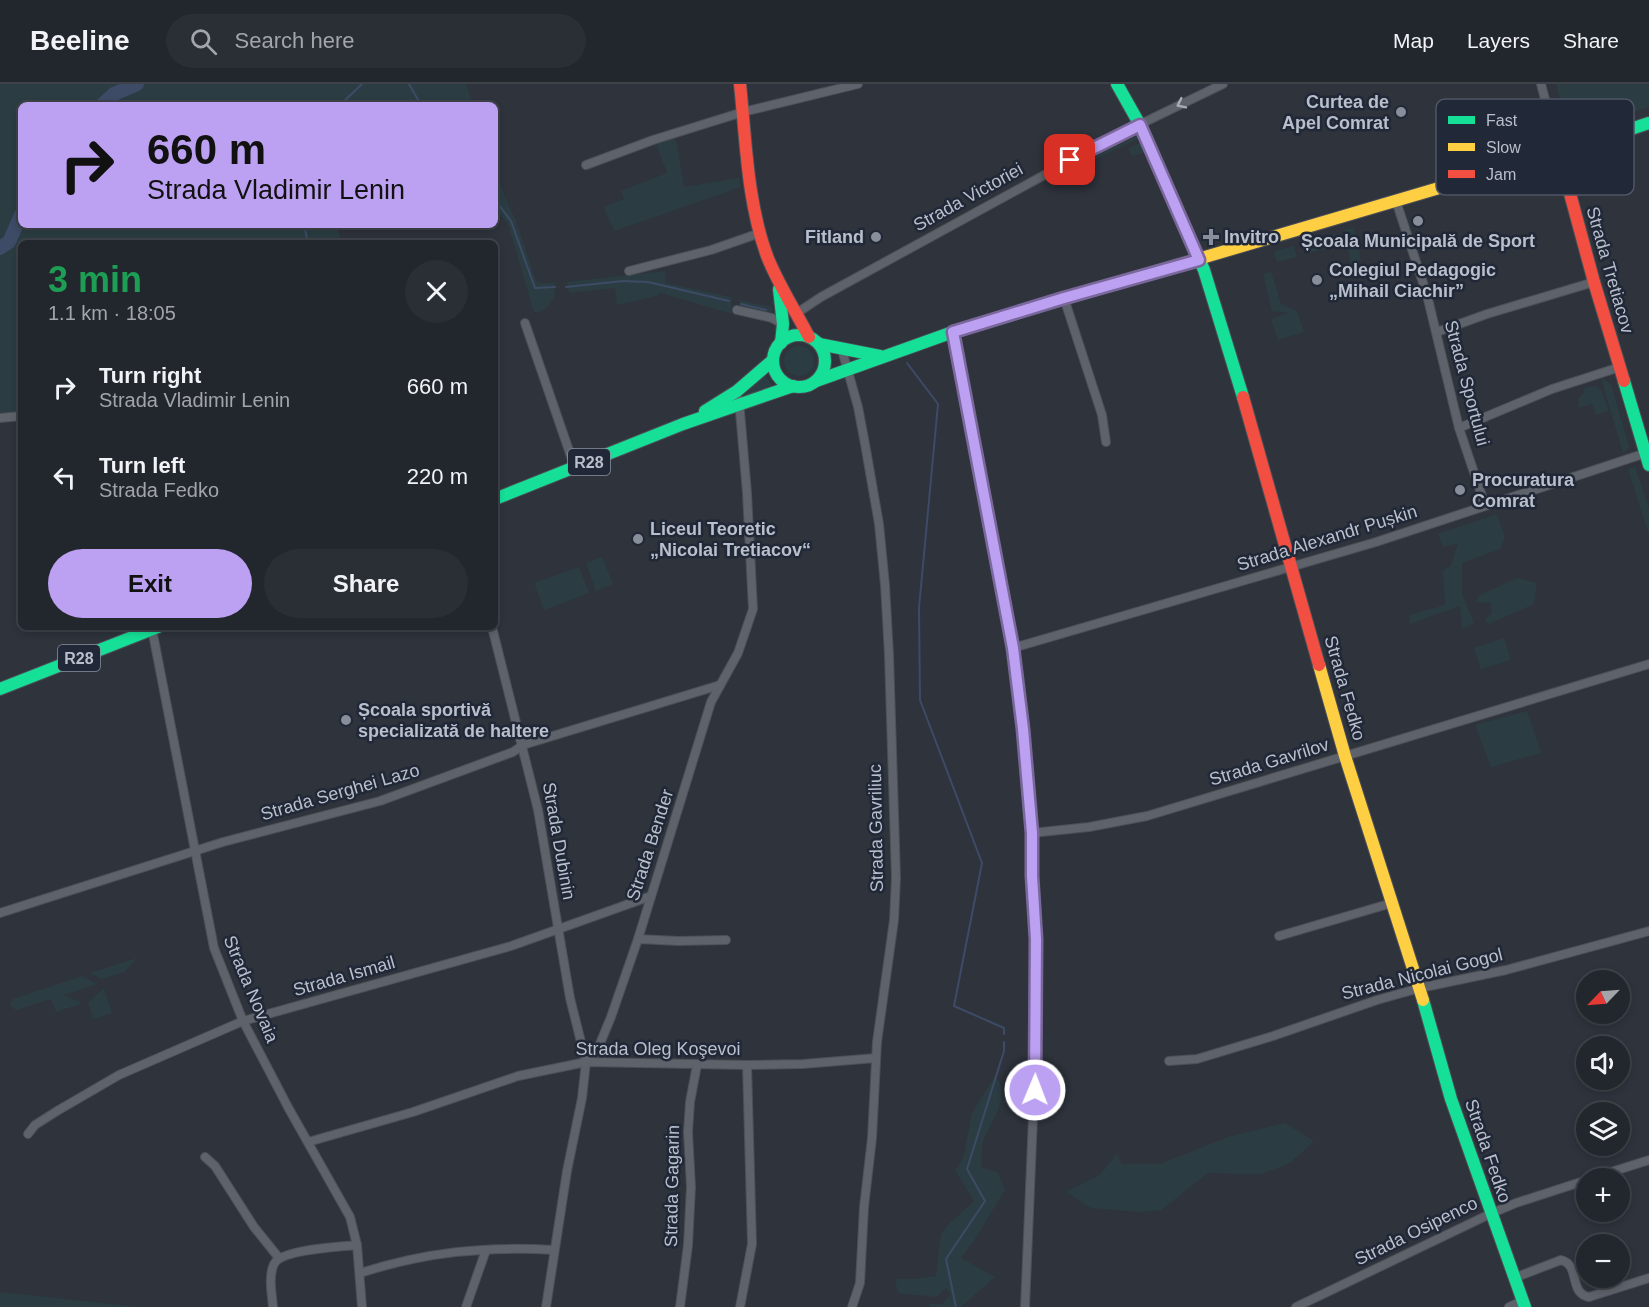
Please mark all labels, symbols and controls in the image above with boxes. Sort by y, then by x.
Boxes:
search box [166,14,586,68]
text: Beeline [30,25,130,56]
icon: search [187,25,220,58]
text: Search here [235,28,354,53]
text: Map [1393,29,1434,52]
text: Layers [1467,29,1530,52]
text: Share [1563,29,1619,52]
place label: Curtea de Apel Comrat [1282,92,1389,133]
one-way arrow [1177,97,1188,109]
legend [1436,99,1634,195]
marker: Curtea de Apel Comrat [1394,105,1408,119]
text: Fast [1486,112,1518,129]
icon: right [48,126,126,204]
text: 660 m [147,126,266,173]
pin [1044,134,1095,185]
text: Slow [1486,139,1521,156]
icon: arrive [1053,143,1086,176]
street label: Strada Victoriei [910,159,1026,235]
text: Jam [1486,166,1516,183]
text: Strada Vladimir Lenin [147,175,405,205]
street label: Strada Tretiacov [1582,204,1638,336]
marker: Școala Municipală de Sport [1411,214,1425,228]
place label: Fitland [805,227,864,247]
place label: Invitro [1224,227,1279,247]
marker: Invitro [1202,228,1220,246]
marker: Fitland [869,230,883,244]
place label: Școala Municipală de Sport [1301,231,1535,251]
text: 3 min [48,259,142,300]
button: close [405,260,468,323]
place label: Colegiul Pedagogic „Mihail Ciachir” [1329,260,1496,301]
marker: Colegiul Pedagogic „Mihail Ciachir” [1310,273,1324,287]
text: 1.1 km · 18:05 [48,302,176,324]
street label: Strada Sportului [1441,318,1493,448]
text: Turn right [99,363,201,388]
icon: right [48,371,81,404]
text: 660 m [407,374,468,399]
text: Strada Vladimir Lenin [99,389,290,411]
road number: R28 [568,449,610,475]
text: Turn left [99,453,185,478]
icon: left [48,461,81,494]
text: 220 m [407,464,468,489]
place label: Procuratura Comrat [1472,470,1575,511]
text: Strada Fedko [99,479,219,501]
marker: Procuratura Comrat [1453,483,1467,497]
street label: Strada Alexandr Pușkin [1235,501,1419,575]
place label: Liceul Teoretic „Nicolai Tretiacov“ [650,519,811,560]
marker: Liceul Teoretic „Nicolai Tretiacov“ [631,532,645,546]
button: Exit [48,549,252,618]
button: Share [264,549,468,618]
street label: Strada Fedko [1320,633,1370,743]
road number: R28 [58,645,100,671]
place label: Școala sportivă specializată de haltere [358,700,549,741]
marker: Școala sportivă specializată de haltere [339,713,353,727]
street label: Strada Gavrilov [1207,734,1331,790]
street label: Strada Serghei Lazo [258,760,422,824]
street label: Strada Gavriliuc [865,764,887,892]
street label: Strada Dubinin [539,781,579,901]
street label: Strada Bender [623,787,677,903]
street label: Strada Novaia [220,933,283,1046]
street label: Strada Nicolai Gogol [1339,944,1505,1004]
street label: Strada Ismail [291,952,397,1000]
north arrow [1576,970,1630,1024]
map controls [1576,970,1630,1288]
button: sound [1576,1036,1630,1090]
street label: Strada Oleg Koşevoi [575,1039,741,1059]
position arrow [1003,1058,1067,1122]
street label: Strada Fedko [1461,1097,1515,1205]
button: layers [1576,1102,1630,1156]
street label: Strada Gagarin [661,1125,683,1247]
button: + [1576,1168,1630,1222]
street label: Strada Osipenco [1351,1193,1481,1269]
button: − [1576,1234,1630,1288]

